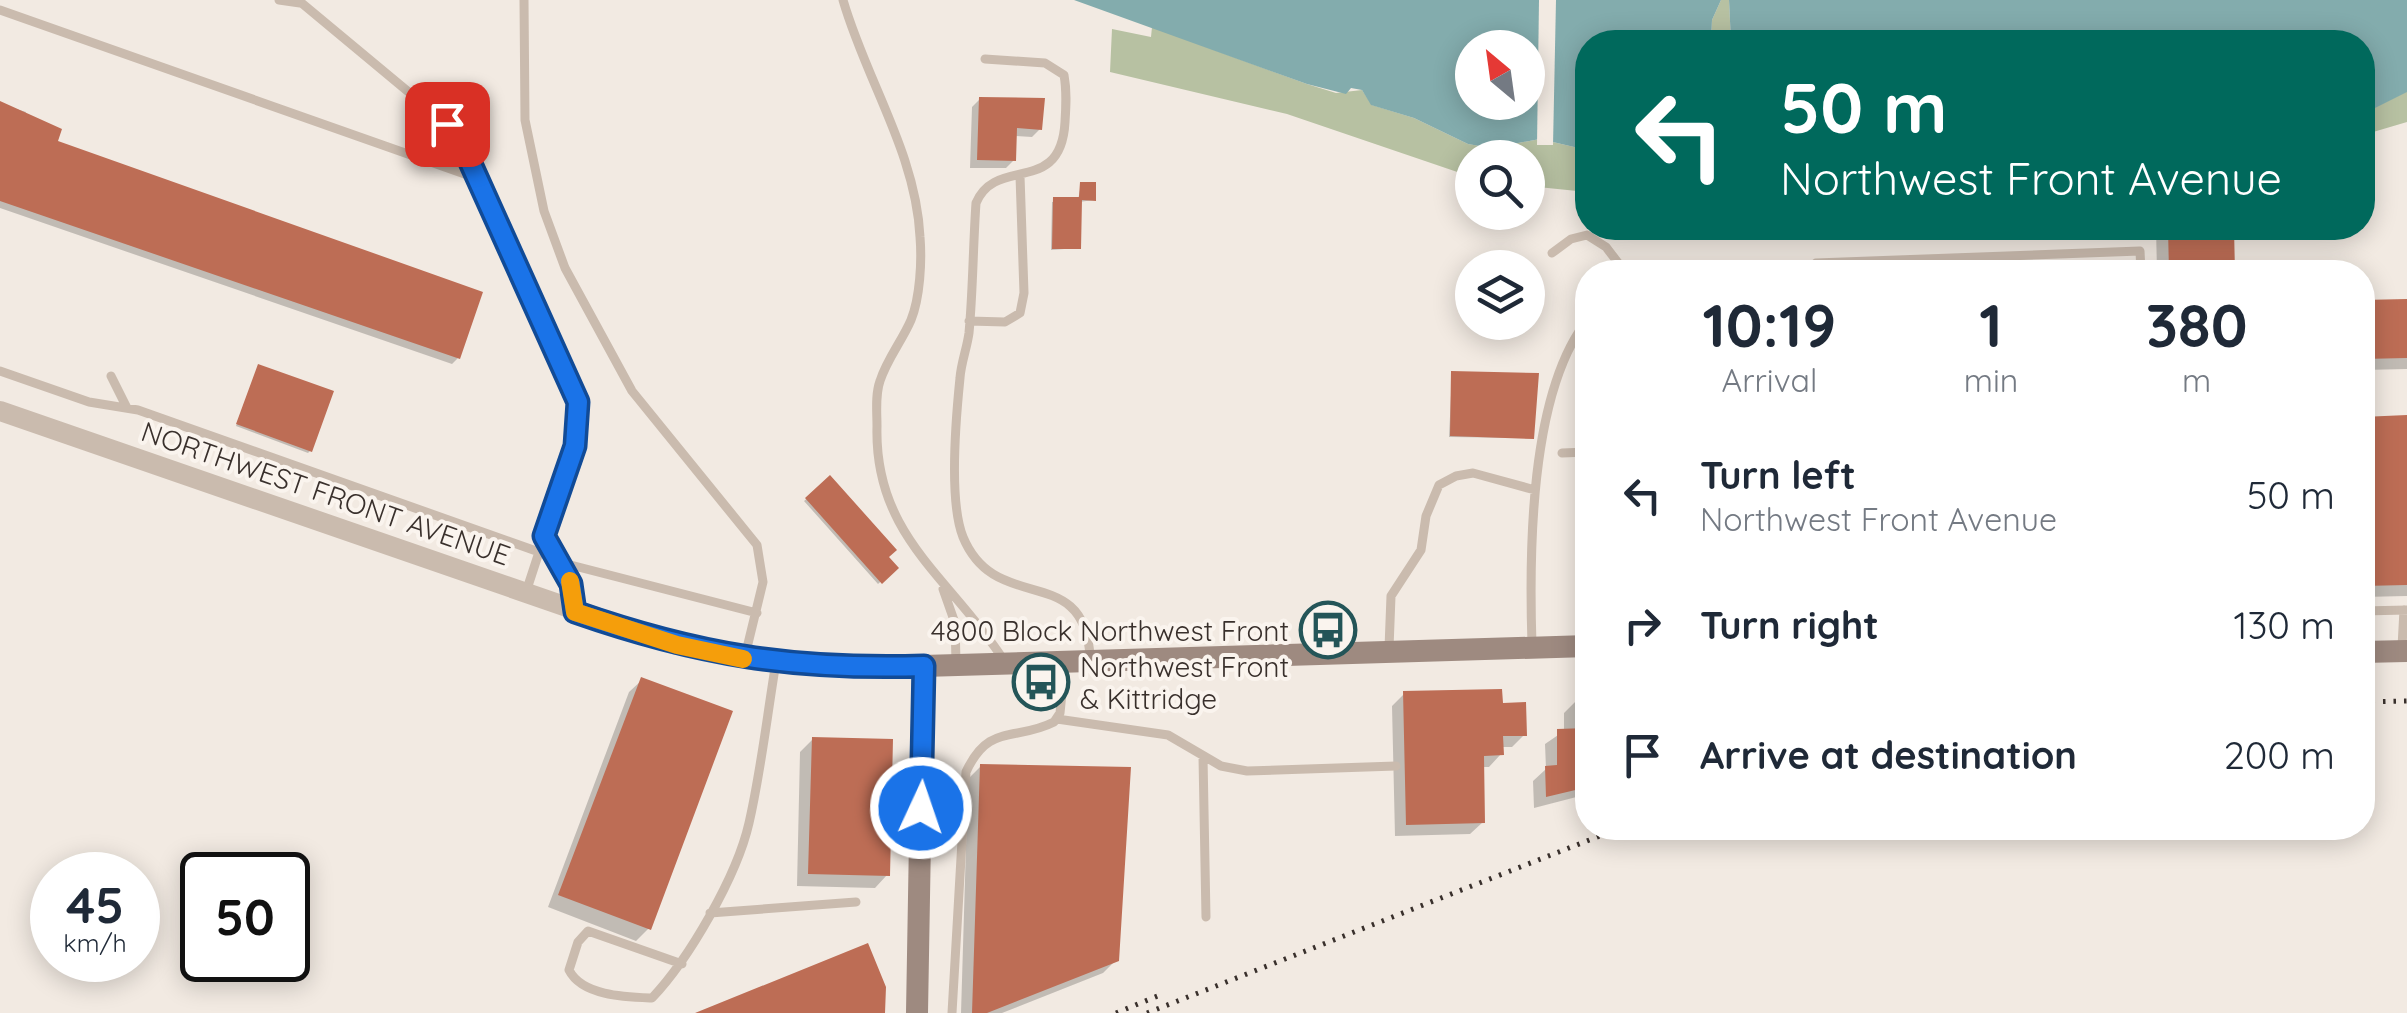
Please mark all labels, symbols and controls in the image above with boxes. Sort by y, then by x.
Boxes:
north arrow [1455,30,1545,120]
map controls [1455,30,1545,340]
text: 50 m [1780,63,1947,151]
icon: left [1615,70,1745,200]
pin [405,82,490,167]
icon: arrive [420,97,475,152]
button: search [1455,140,1545,230]
text: Northwest Front Avenue [1780,150,2282,206]
button: layers [1455,250,1545,340]
text: 10:19 [1702,287,1836,362]
text: 1 [1979,287,2003,362]
text: 380 [2146,287,2248,362]
text: Arrival [1721,360,1817,400]
text: min [1964,360,2018,400]
text: m [2182,360,2211,400]
street label: NORTHWEST FRONT AVENUE [137,413,515,573]
text: Turn left [1700,451,1856,499]
icon: left [1615,468,1670,523]
text: 50 m [2247,471,2335,519]
text: Northwest Front Avenue [1700,499,2057,539]
icon: right [1615,598,1670,653]
bus stop icon: 4800 Block Northwest Front [1298,600,1358,660]
text: Turn right [1700,601,1879,649]
text: 130 m [2233,601,2335,649]
place label: 4800 Block Northwest Front [931,613,1289,648]
place label: Northwest Front & Kittridge [1080,649,1289,716]
bus stop icon: Northwest Front & Kittridge [1011,652,1071,712]
icon: arrive [1615,728,1670,783]
text: Arrive at destination [1700,731,2077,779]
text: 200 m [2224,731,2335,779]
position arrow [869,756,973,860]
speed limit sign: 50 [180,852,310,982]
text: 45 [66,873,124,936]
text: km/h [63,927,127,958]

